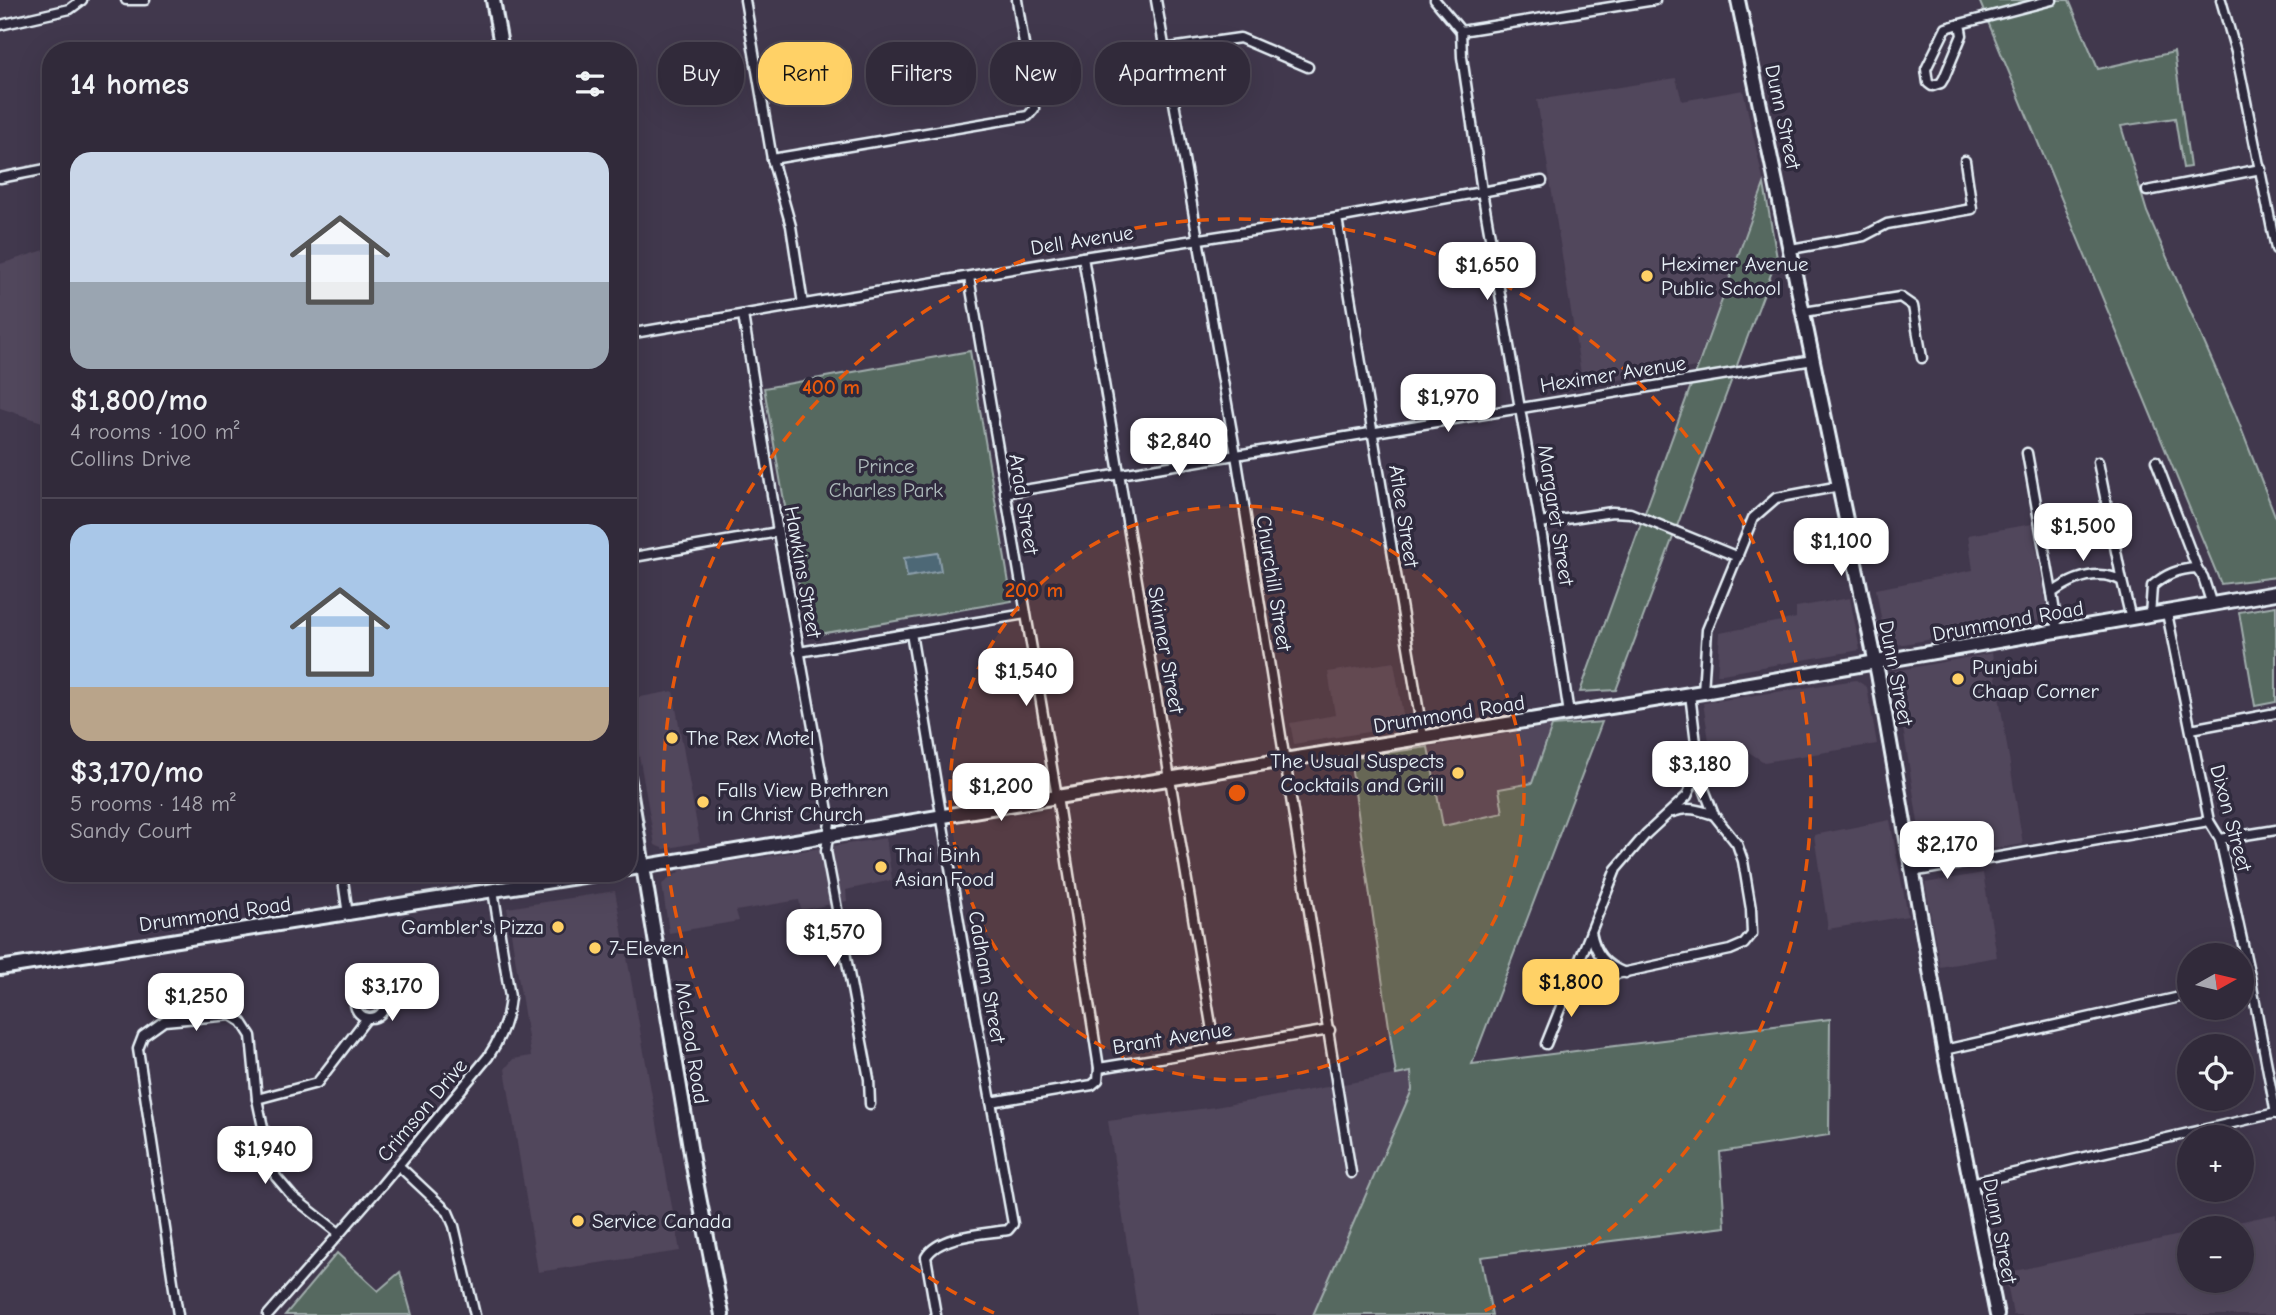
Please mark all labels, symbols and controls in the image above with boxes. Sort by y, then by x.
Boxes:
chip: Buy [658,42,744,105]
chip: Rent [758,42,852,105]
chip: Filters [866,42,976,105]
chip: New [990,42,1081,105]
chip: Apartment [1095,42,1250,105]
street label: Dunn Street [1760,62,1806,173]
icon: filters [571,65,609,103]
text: 14 homes [70,67,189,102]
icon: home [277,197,403,323]
street label: Dell Avenue [1029,220,1135,260]
pin: $1,650 [1430,243,1544,302]
text: $1,650 [1455,251,1519,278]
place label: Heximer Avenue Public School [1661,252,1809,300]
marker: Heximer Avenue Public School [1639,268,1655,284]
street label: Heximer Avenue [1538,351,1688,397]
pin: $1,970 [1391,374,1505,434]
text: 400 m [802,375,860,399]
text: $1,800/mo [70,383,208,418]
text: $1,970 [1417,383,1479,410]
text: 4 rooms · 100 m² [70,418,239,445]
pin: $2,840 [1122,419,1236,478]
text: $2,840 [1146,427,1212,454]
street label: Margaret Street [1533,443,1579,588]
text: Collins Drive [70,445,191,472]
street label: Arad Street [1004,452,1044,557]
park label: Prince Charles Park [829,454,943,502]
street label: Atlee Street [1384,463,1424,570]
street label: Hawkins Street [780,504,827,641]
pin: $1,500 [2026,504,2140,563]
text: $1,500 [2050,512,2116,539]
street label: Churchill Street [1251,513,1297,654]
pin: $1,100 [1784,518,1898,578]
text: $1,100 [1810,527,1872,554]
icon: home [277,569,403,695]
text: 200 m [1005,578,1063,602]
street label: Skinner Street [1143,585,1189,716]
street label: Drummond Road [1930,596,2086,646]
street label: Dunn Street [1874,618,1918,729]
pin: $1,540 [969,648,1083,708]
place label: Punjabi Chaap Corner [1972,655,2099,703]
text: $1,540 [994,657,1058,684]
marker: Punjabi Chaap Corner [1950,671,1966,687]
street label: Drummond Road [1371,690,1527,738]
place label: The Rex Motel [686,726,815,750]
marker: The Rex Motel [664,730,680,746]
pin: $3,180 [1643,742,1757,801]
place label: The Usual Suspects Cocktails and Grill [1270,749,1444,797]
text: $3,180 [1668,750,1732,777]
text: $3,170/mo [70,755,204,790]
street label: Dixon Street [2205,762,2257,875]
pin: $1,200 [944,764,1058,823]
marker: The Usual Suspects Cocktails and Grill [1450,765,1466,781]
text: $1,200 [968,772,1034,799]
place label: Falls View Brethren in Christ Church [717,778,889,826]
centre of rings [1225,781,1249,805]
text: 5 rooms · 148 m² [70,790,236,817]
marker: Falls View Brethren in Christ Church [695,794,711,810]
text: Sandy Court [70,817,191,844]
pin: $2,170 [1890,822,2004,881]
text: $2,170 [1916,830,1978,857]
place label: Thai Binh Asian Food [895,843,994,891]
marker: Thai Binh Asian Food [873,859,889,875]
street label: Drummond Road [137,891,293,937]
pin: $1,570 [777,909,891,969]
street label: Cadham Street [964,909,1011,1046]
place label: Gambler's Pizza [401,915,544,939]
text: $1,570 [803,918,866,945]
marker: Gambler's Pizza [550,919,566,935]
place label: 7-Eleven [609,936,684,960]
marker: 7-Eleven [587,940,603,956]
north arrow [2177,943,2254,1020]
map controls [2177,943,2254,1293]
pin: $1,800 [1514,960,1628,1019]
pin: $3,170 [335,964,449,1023]
text: $1,800 [1538,968,1604,995]
text: $3,170 [361,972,423,999]
pin: $1,250 [139,974,253,1033]
street label: McLeod Road [671,980,713,1106]
text: $1,250 [164,982,228,1009]
street label: Brant Avenue [1111,1017,1233,1059]
button: locate [2177,1034,2254,1111]
street label: Crimson Drive [372,1054,472,1166]
button: + [2177,1125,2254,1202]
pin: $1,940 [208,1126,322,1186]
text: $1,940 [233,1135,297,1162]
street label: Dunn Street [1978,1176,2022,1287]
place label: Service Canada [592,1209,732,1233]
marker: Service Canada [570,1213,586,1229]
button: − [2177,1216,2254,1293]

